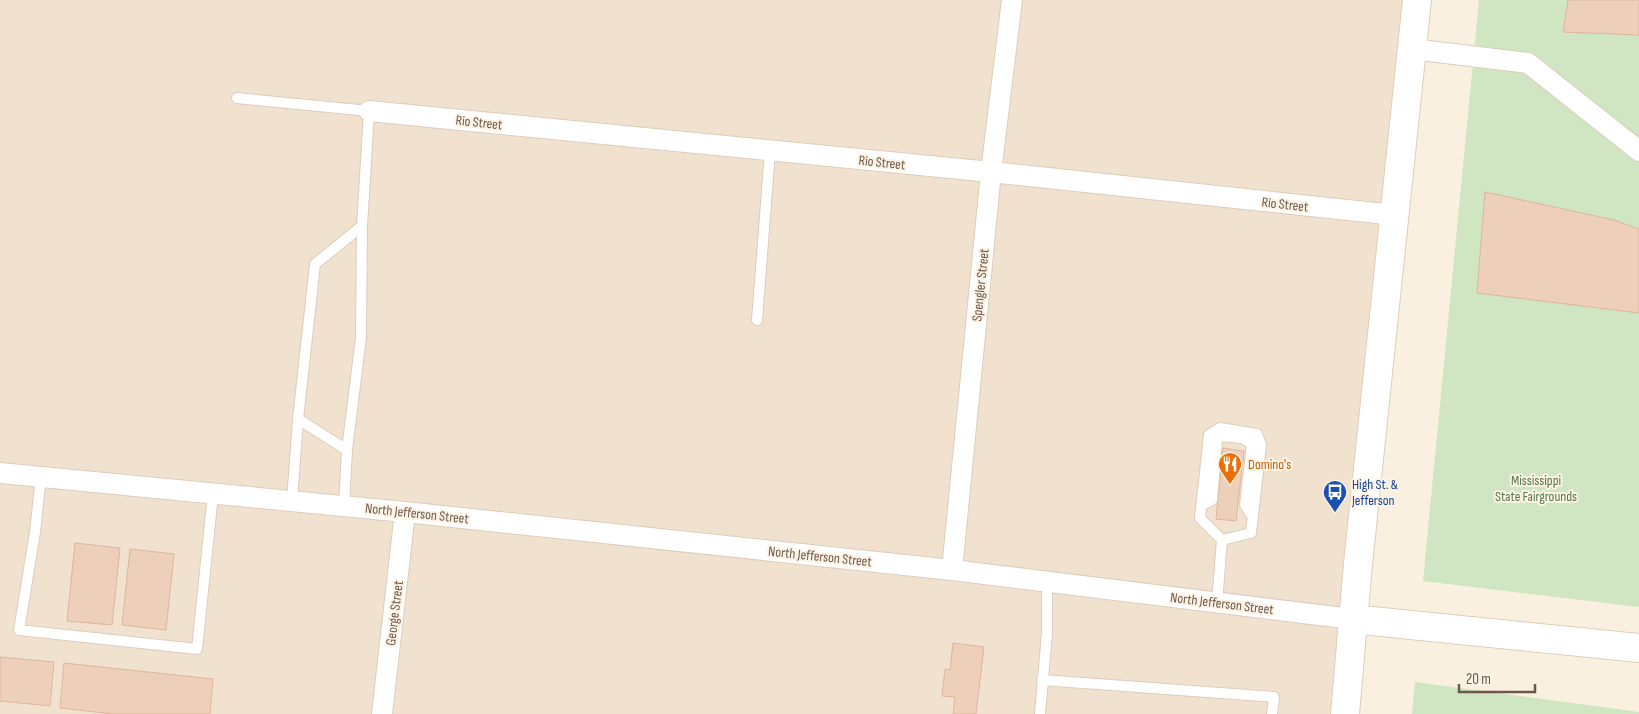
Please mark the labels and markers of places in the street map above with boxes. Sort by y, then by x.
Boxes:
restaurant icon: Domino's [1217,451,1243,485]
place label: Domino's [1248,456,1291,473]
place label: High St. & Jefferson [1351,476,1398,509]
bus stop icon: High St. & Jefferson [1322,479,1348,513]

